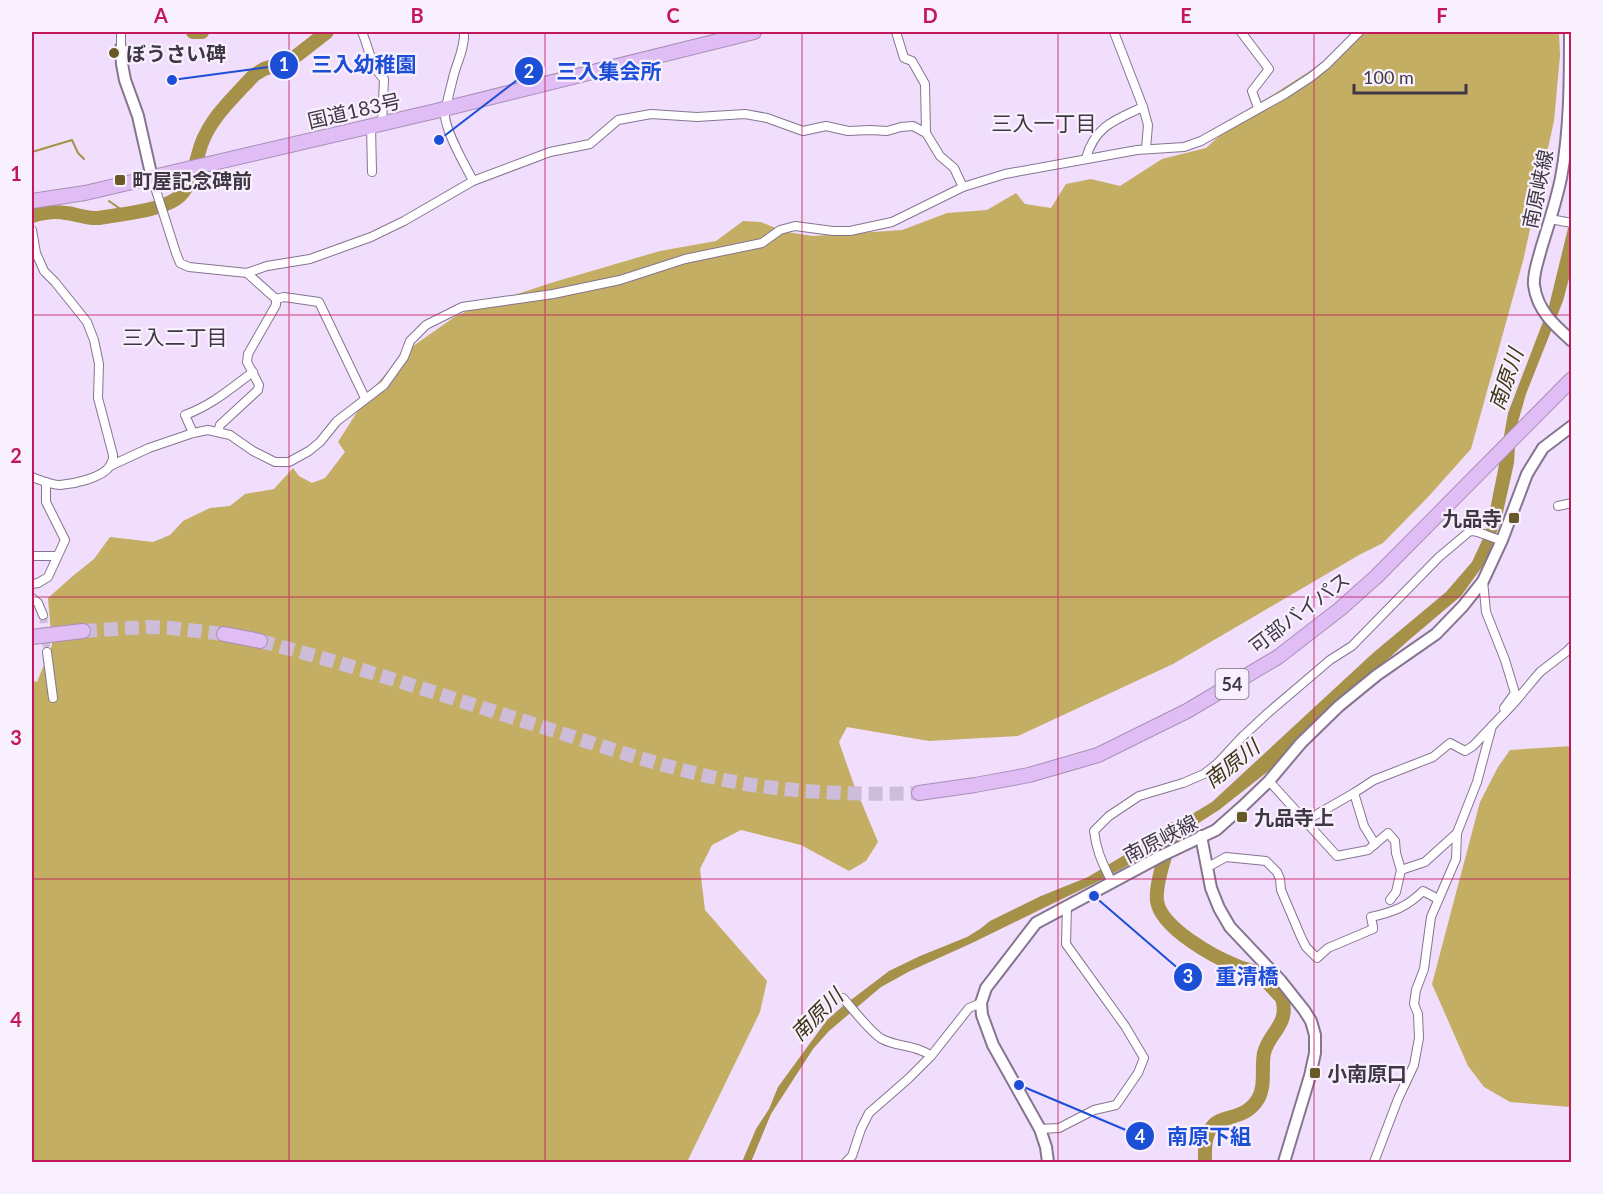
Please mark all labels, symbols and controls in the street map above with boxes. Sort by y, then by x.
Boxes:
text: A [153,3,168,27]
text: B [410,3,424,27]
text: C [666,3,680,27]
text: D [922,3,938,27]
text: E [1180,3,1192,27]
text: F [1436,3,1448,27]
place label: ぼうさい碑 [126,41,226,65]
callout: 三入幼稚園 [269,45,428,84]
marker: ぼうさい碑 [107,46,121,60]
text: 三入幼稚園 [312,51,417,76]
callout: 三入集会所 [514,52,673,91]
text: 1 [279,53,289,75]
scale bar [1354,57,1466,95]
text: 三入集会所 [557,58,662,83]
text: 2 [524,60,534,82]
text: 100 m [1363,66,1414,88]
street label: 国道183号 [305,88,403,132]
district label: 三入一丁目 [992,110,1097,135]
street label: 南原峡線 [1517,147,1557,231]
text: 1 [10,161,22,185]
place label: 町屋記念碑前 [132,168,252,192]
marker: 町屋記念碑前 [113,173,127,187]
district label: 三入二丁目 [123,324,228,349]
water label: 南原川 [1483,343,1528,413]
text: 2 [10,443,22,467]
place label: 九品寺 [1442,506,1502,530]
marker: 九品寺 [1507,511,1521,525]
street label: 可部バイパス [1244,566,1354,658]
road number: 54 [1216,669,1248,699]
text: 3 [10,725,22,749]
water label: 南原川 [1198,733,1265,792]
place label: 九品寺上 [1254,805,1334,829]
street label: 南原峡線 [1119,809,1201,867]
marker: 九品寺上 [1235,810,1249,824]
callout: 重清橋 [1173,957,1290,996]
text: 重清橋 [1216,963,1279,988]
text: 3 [1183,965,1193,987]
water label: 南原川 [785,981,849,1045]
text: 4 [10,1007,22,1031]
place label: 小南原口 [1327,1061,1407,1085]
marker: 小南原口 [1308,1066,1322,1080]
callout: 南原下組 [1125,1117,1263,1156]
text: 南原下組 [1167,1123,1251,1148]
text: 4 [1135,1125,1145,1147]

